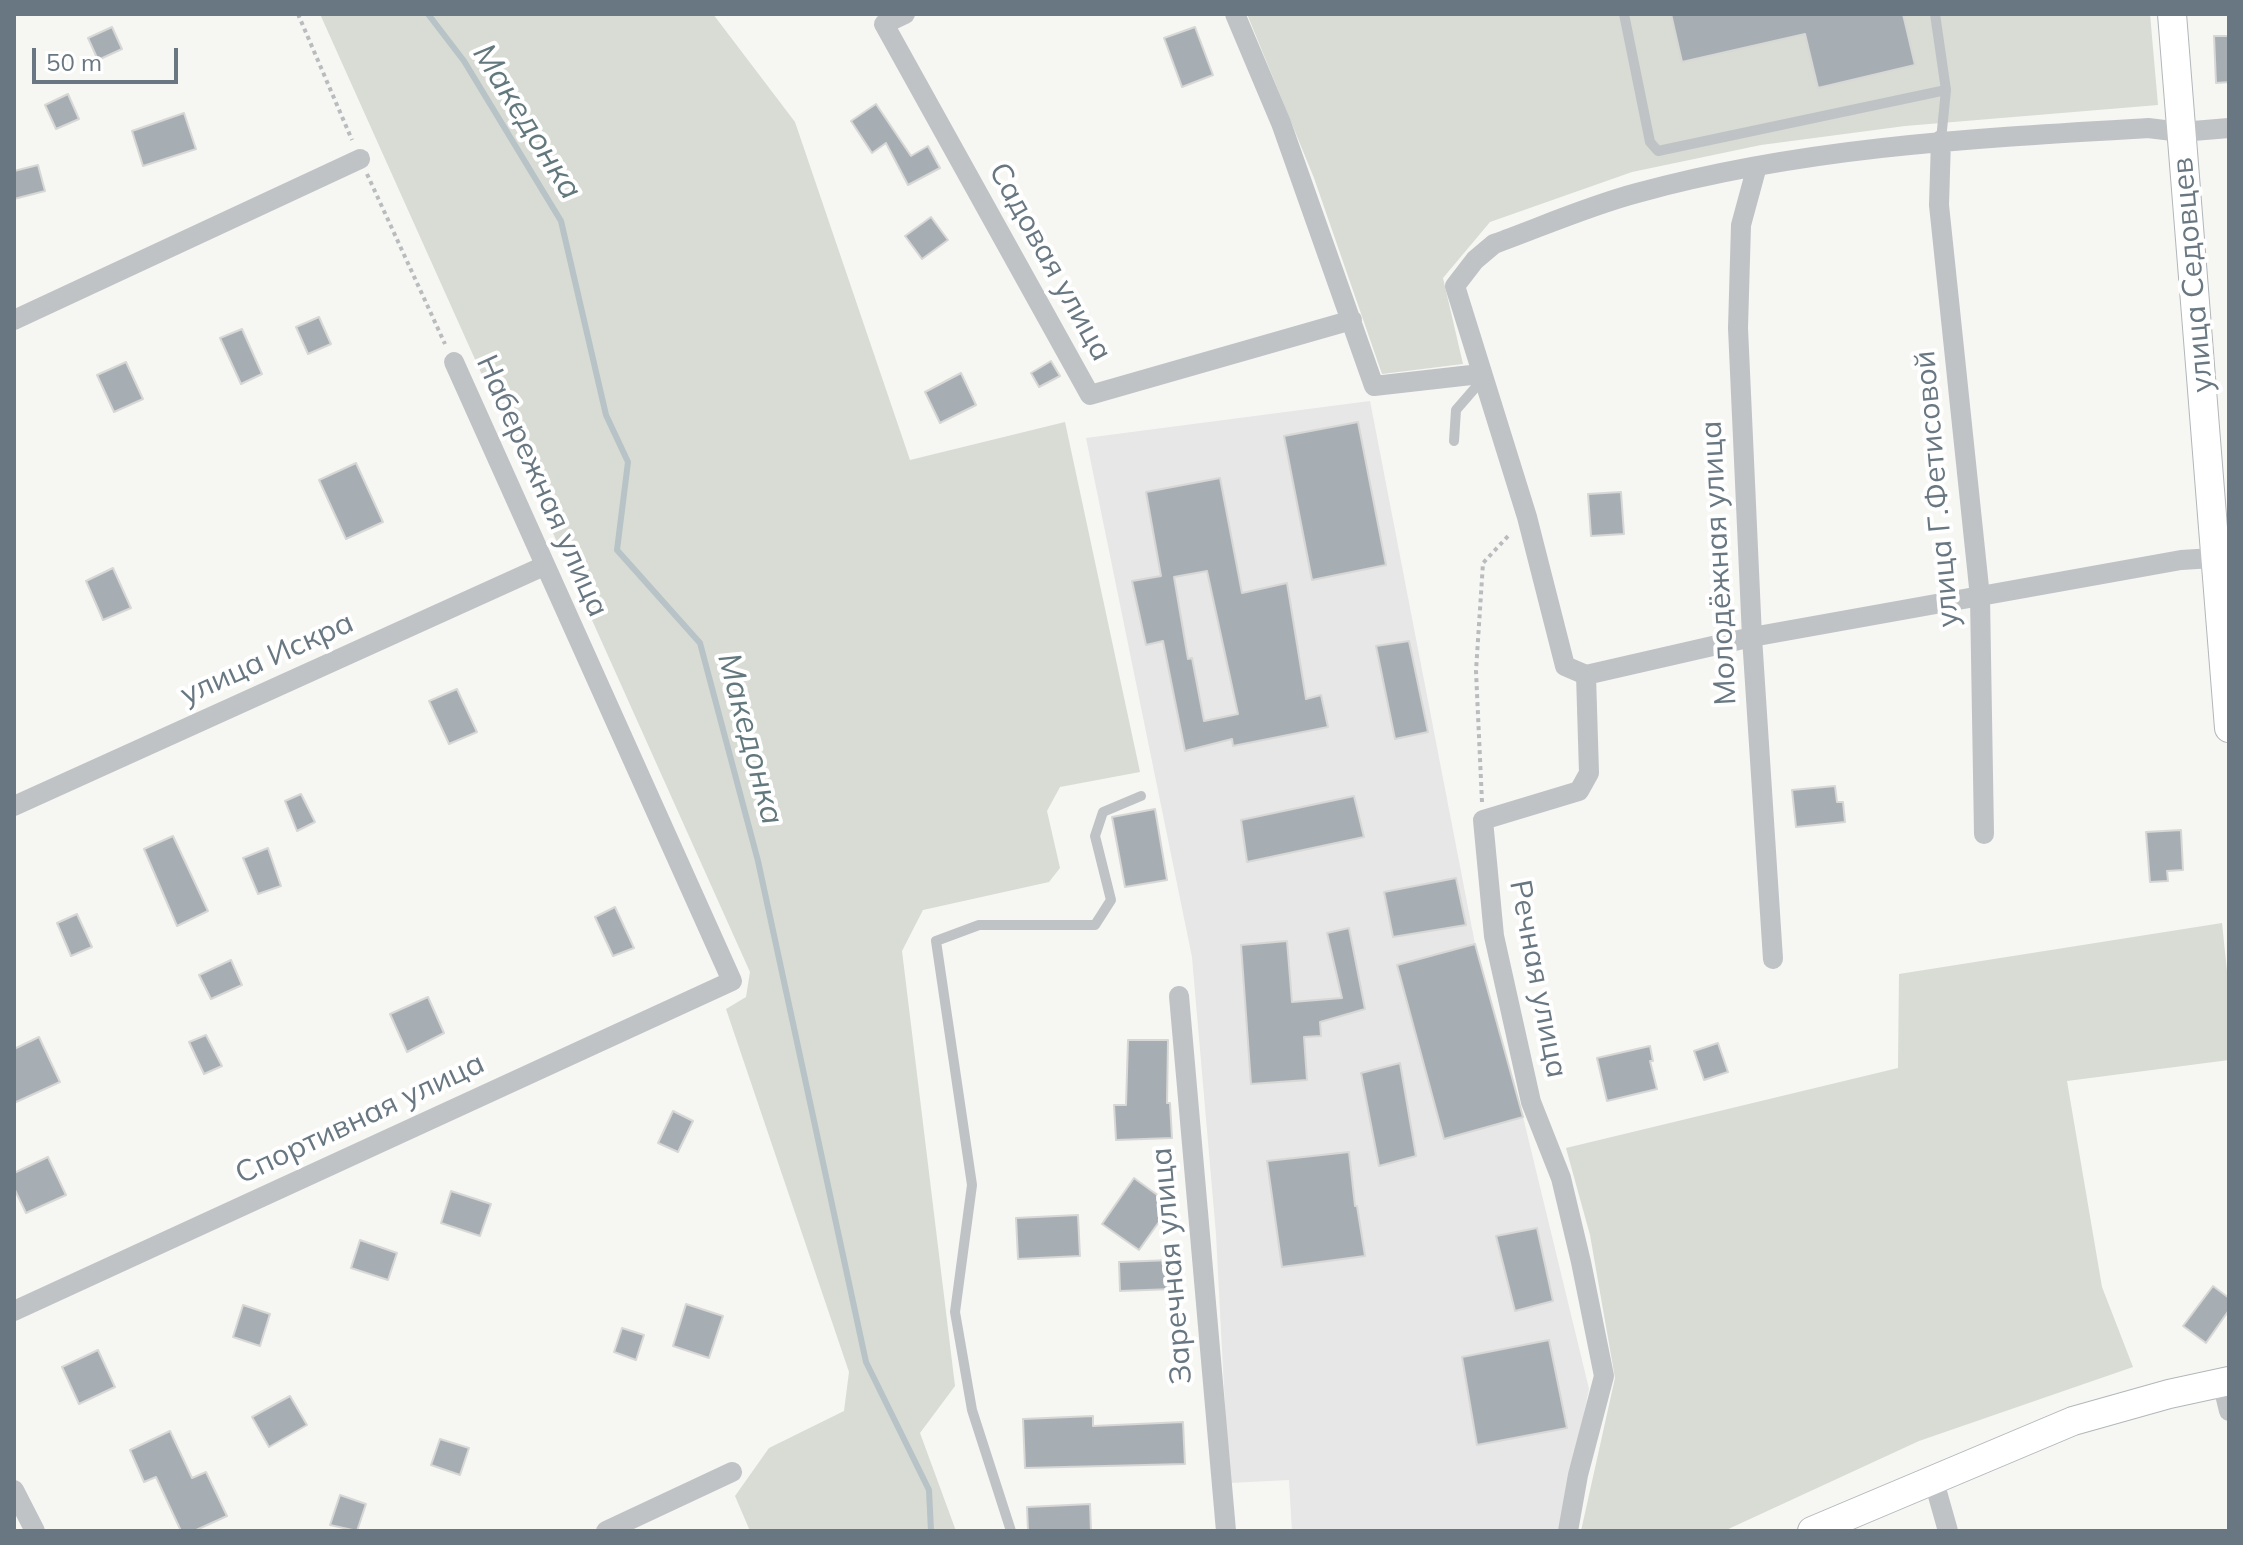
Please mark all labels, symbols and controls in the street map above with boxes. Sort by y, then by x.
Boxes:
scale bar [36,32,182,82]
water label: Македонка [464,37,590,207]
text: 50 m [46,47,102,77]
street label: улица Седовцев [2165,156,2221,394]
street label: Садовая улица [981,157,1119,367]
street label: улица Г.Фетисовой [1907,349,1967,629]
street label: Набережная улица [468,350,616,622]
street label: Молодёжная улица [1694,420,1744,706]
street label: улица Искра [175,605,359,713]
water label: Македонка [709,649,791,829]
street label: Речная улица [1501,877,1575,1081]
street label: Спортивная улица [230,1046,490,1192]
street label: Заречная улица [1144,1146,1200,1386]

